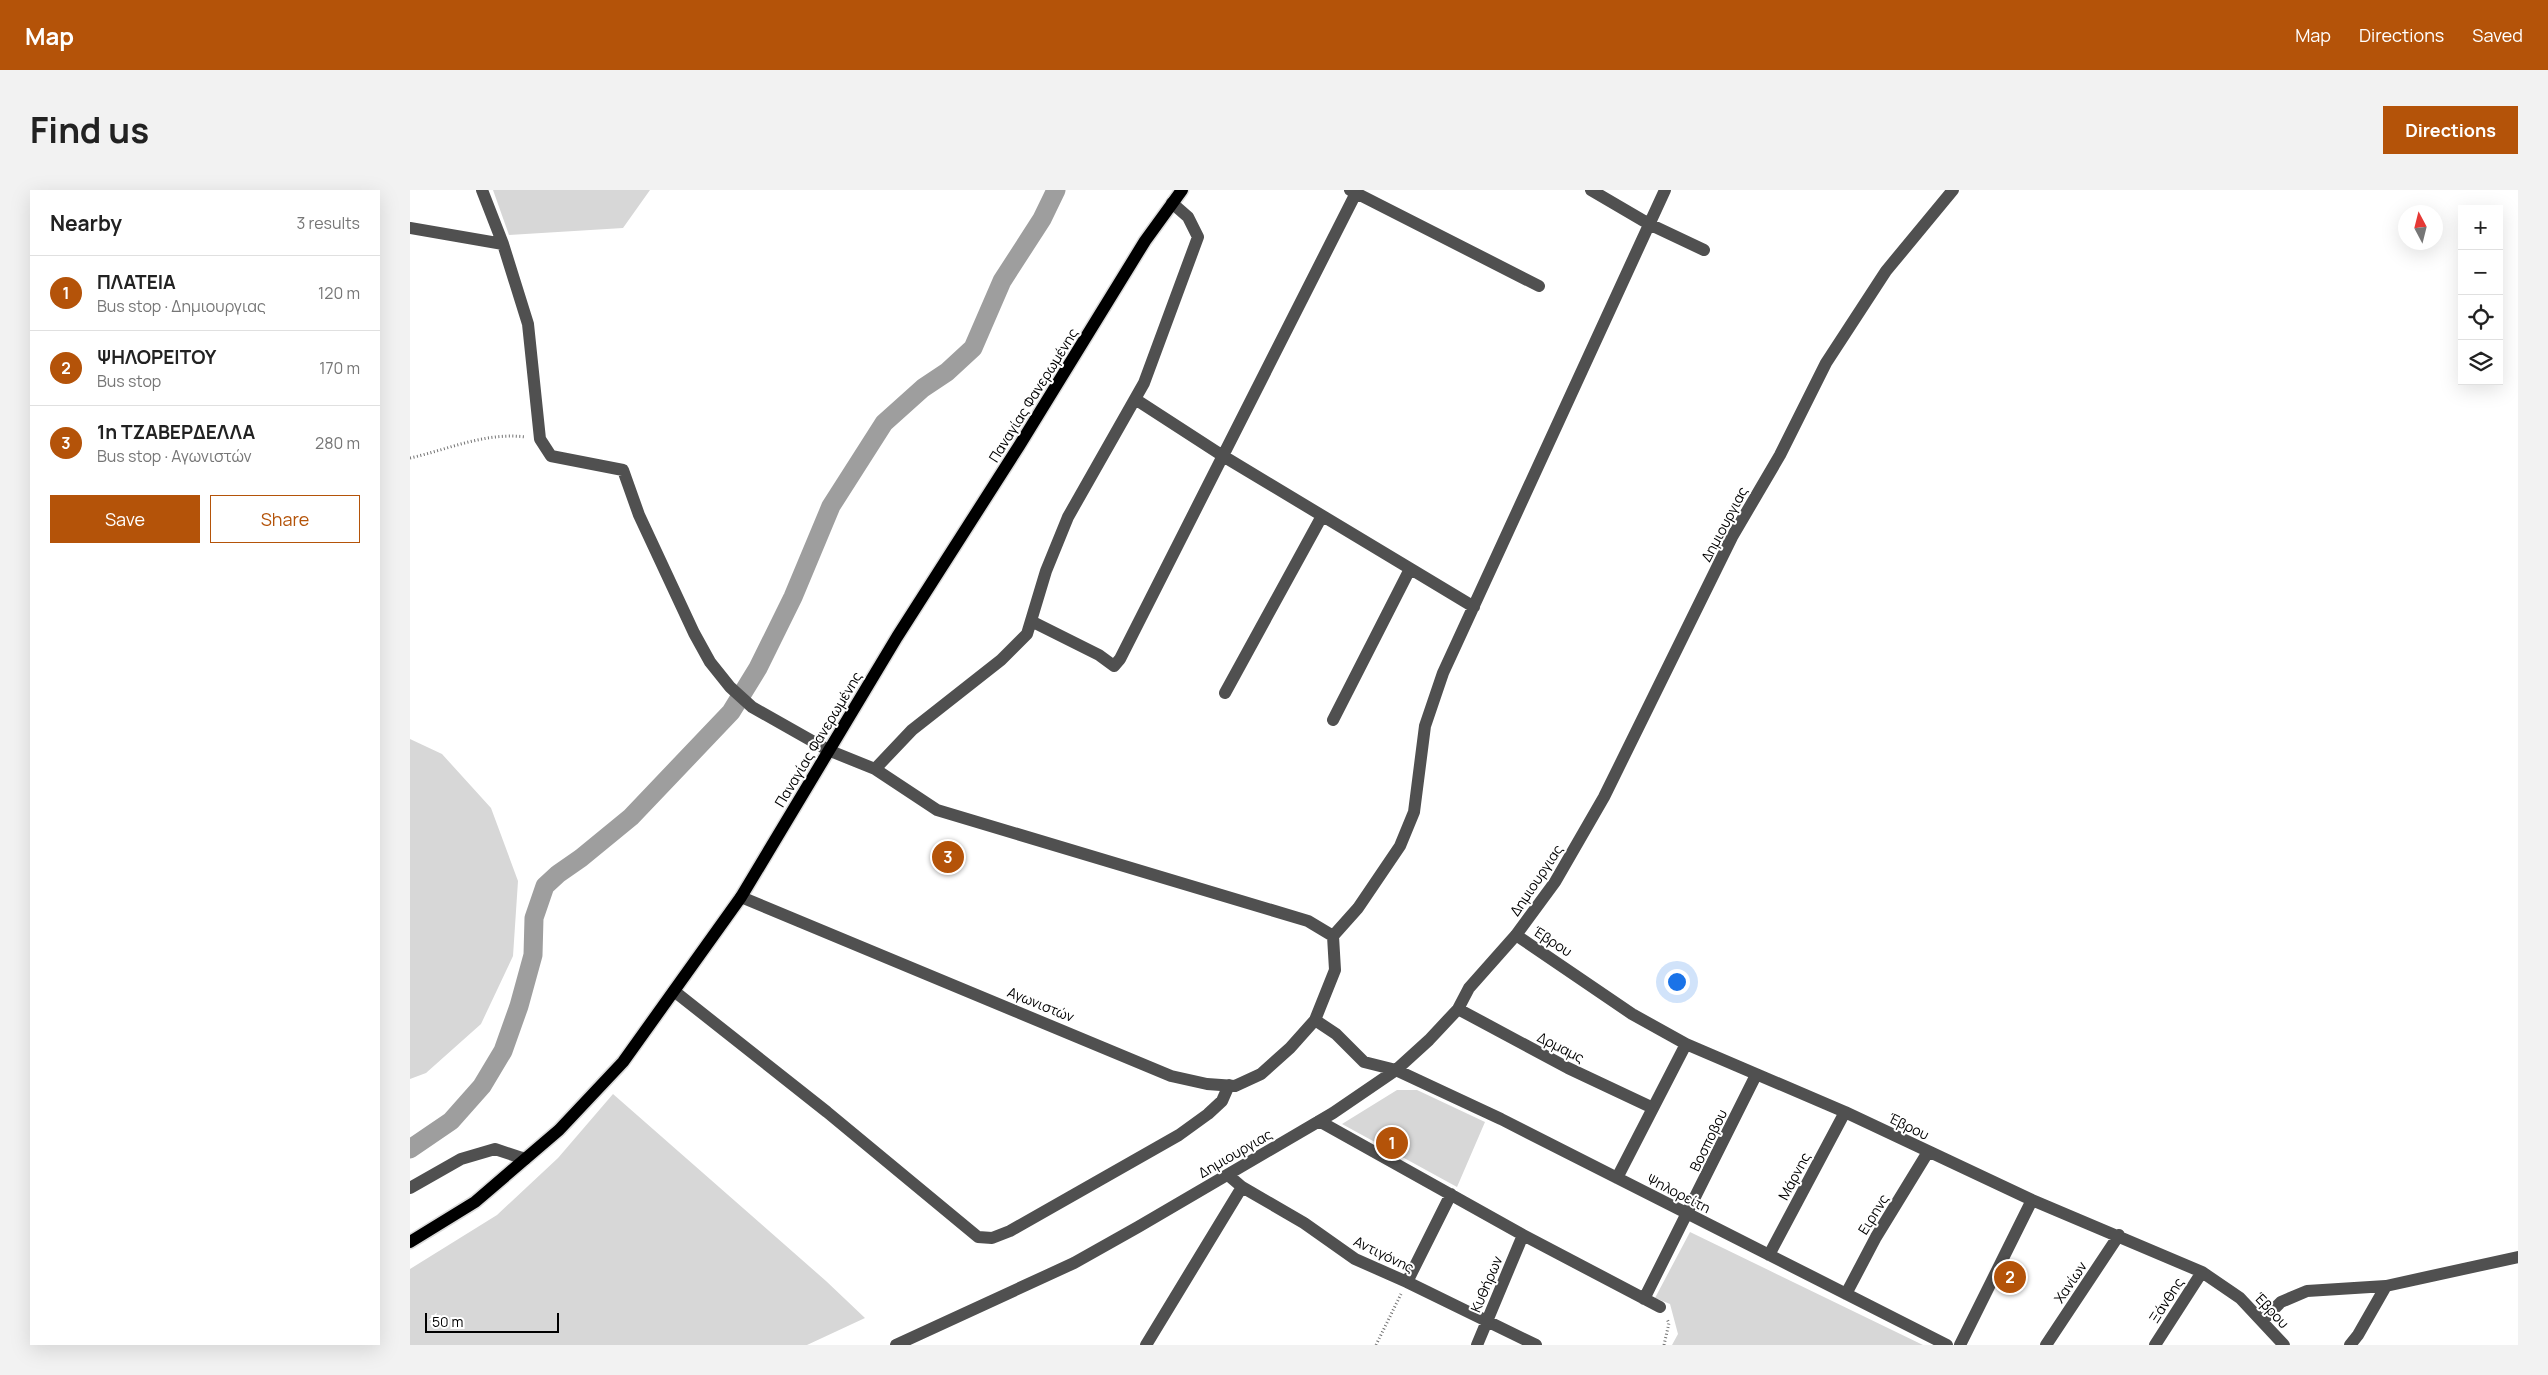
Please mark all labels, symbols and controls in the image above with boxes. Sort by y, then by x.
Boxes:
text: Map [25,19,74,52]
text: Map [2295,23,2331,47]
text: Directions [2359,23,2444,47]
text: Saved [2472,23,2523,47]
text: Find us [30,106,149,154]
button: Directions [2383,106,2518,154]
north arrow [2398,205,2443,250]
map controls [2458,205,2503,385]
button: + [2458,205,2503,250]
text: Nearby [50,209,122,237]
text: 3 results [297,212,360,234]
button: − [2458,250,2503,295]
text: ΠΛΑΤΕΙΑ [97,269,176,295]
text: 1 [62,282,70,304]
text: 120 m [318,282,360,304]
text: Bus stop · Δημιουργιας [97,295,266,317]
button: locate [2458,295,2503,340]
street label: Παναγίας Φανερωμένης [984,324,1082,466]
button: layers [2458,340,2503,385]
text: ΨΗΛΟΡΕΙΤΟΥ [97,344,216,370]
text: 2 [61,357,71,379]
text: 170 m [319,357,360,379]
text: Bus stop [97,370,161,392]
text: 1η ΤΖΑΒΕΡΔΕΛΛΑ [97,419,255,445]
text: 3 [61,432,71,454]
text: 280 m [315,432,360,454]
text: Bus stop · Αγωνιστών [97,445,252,467]
street label: Δημιουργιας [1696,483,1752,565]
button: Save [50,495,200,543]
button: Share [210,495,360,543]
street label: Παναγίας Φανερωμένης [770,668,866,810]
pin: 3 [932,838,964,876]
street label: Δημιουργιας [1505,840,1567,920]
street label: Έβρου [1530,921,1576,961]
your location [1664,969,1690,995]
street label: Αγωνιστών [1005,982,1077,1026]
street label: Δρμαμς [1534,1027,1588,1067]
street label: Βοσποβου [1685,1106,1731,1174]
street label: Έβρου [1886,1108,1932,1144]
street label: Δημιουργιας [1194,1124,1276,1182]
pin: 1 [1376,1124,1408,1162]
street label: Μάρνης [1774,1149,1815,1203]
street label: Ψηλορείτη [1644,1169,1714,1217]
street label: Ειρηνς [1853,1190,1893,1238]
street label: Αντιγόνης [1351,1231,1418,1277]
street label: Κυθήρων [1466,1253,1506,1315]
pin: 2 [1994,1258,2026,1296]
street label: Χανίων [2049,1258,2091,1306]
street label: Ξάνθης [2144,1273,2188,1326]
street label: Έβρου [2251,1288,2293,1332]
scale bar [425,1310,559,1333]
text: 50 m [432,1312,463,1331]

